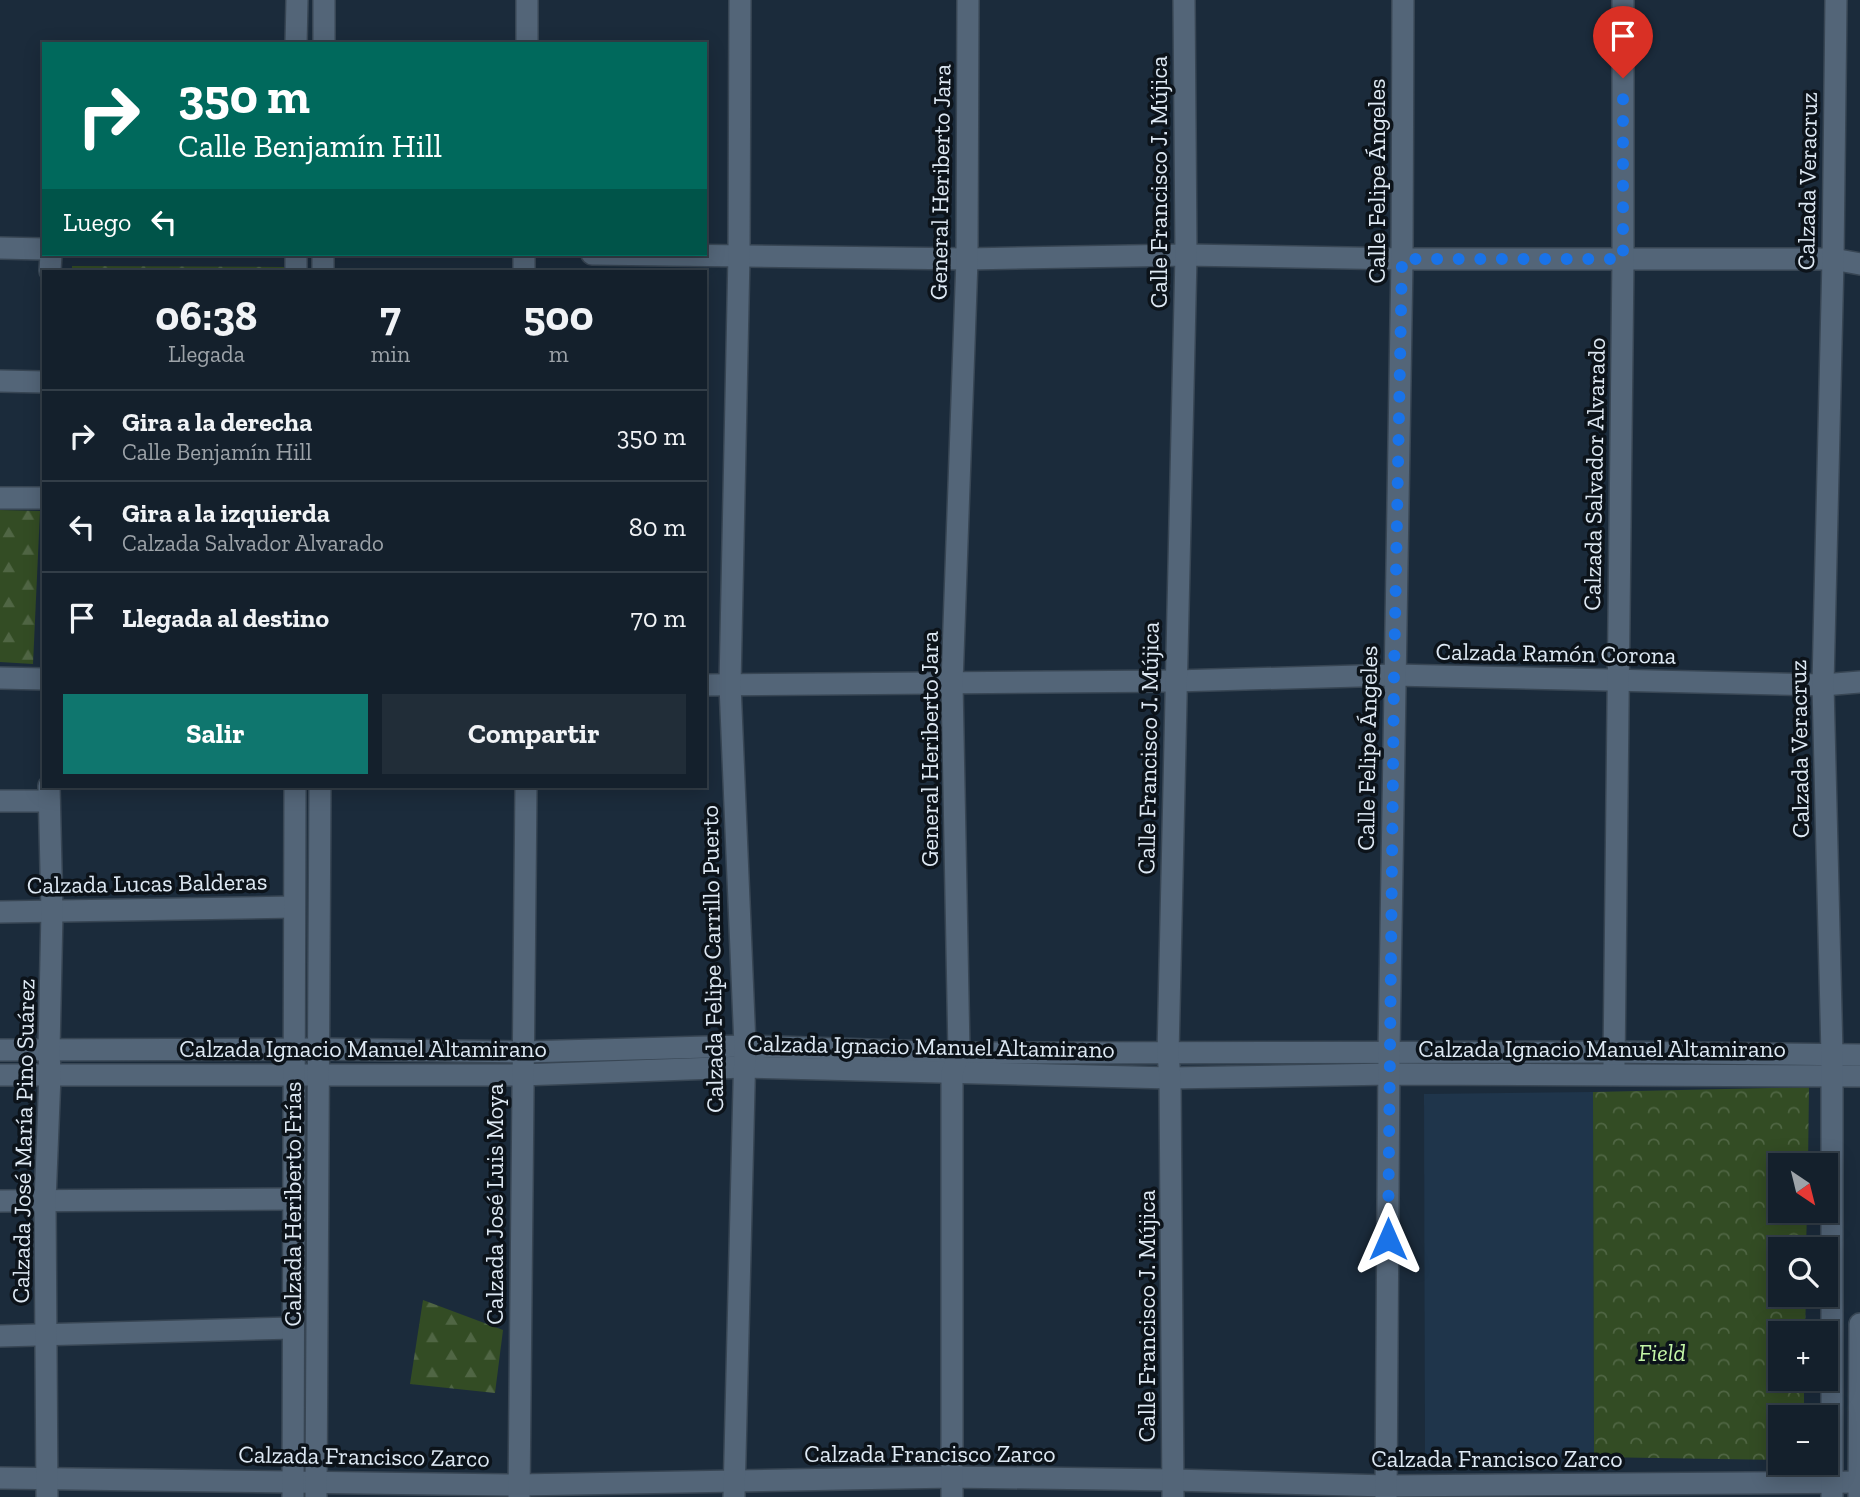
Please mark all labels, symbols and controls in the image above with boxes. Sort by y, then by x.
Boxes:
pin [1593,6,1653,78]
icon: arrive [1604,17,1642,55]
street label: Calle Francisco J. Mújica [1144,55,1173,308]
street label: General Heriberto Jara [923,63,957,300]
text: 350 m [178,67,310,126]
icon: right [63,70,154,161]
street label: Calle Felipe Ángeles [1362,78,1391,284]
street label: Calzada Veracruz [1791,92,1823,270]
text: Calle Benjamín Hill [178,127,442,165]
icon: left [145,203,183,241]
text: Luego [63,206,131,238]
text: 06:38 [155,290,257,341]
text: 7 [380,290,401,341]
text: 500 [523,290,594,341]
street label: Calzada Salvador Alvarado [1577,337,1611,611]
text: Llegada [168,340,245,368]
text: min [371,340,410,368]
text: m [549,340,569,368]
text: Gira a la derecha [122,406,312,438]
icon: right [63,417,101,455]
text: 350 m [617,420,686,452]
text: Calle Benjamín Hill [122,438,312,466]
text: Gira a la izquierda [122,497,330,529]
icon: left [63,508,101,546]
text: 80 m [629,511,686,543]
text: Calzada Salvador Alvarado [122,529,384,557]
icon: arrive [63,599,101,637]
text: Llegada al destino [122,602,329,634]
text: 70 m [630,602,686,634]
street label: Calle Francisco J. Mújica [1131,621,1165,875]
street label: General Heriberto Jara [915,631,944,867]
street label: Calzada Ramón Corona [1435,636,1677,670]
street label: Calle Felipe Ángeles [1351,645,1383,851]
street label: Calzada Veracruz [1783,660,1815,838]
button: Salir [63,694,368,774]
button: Compartir [382,694,686,774]
street label: Calzada Felipe Carrillo Puerto [695,805,729,1113]
street label: Calzada Lucas Balderas [26,866,268,900]
street label: Calzada José María Pino Suárez [6,978,40,1304]
street label: Calzada Ignacio Manuel Altamirano [747,1028,1115,1064]
street label: Calzada Ignacio Manuel Altamirano [179,1034,547,1063]
street label: Calzada Ignacio Manuel Altamirano [1418,1034,1786,1063]
street label: Calzada Heriberto Frías [278,1081,307,1327]
street label: Calzada José Luis Moya [480,1083,509,1325]
north arrow [1768,1153,1838,1223]
map controls [1768,1153,1838,1475]
street label: Calle Francisco J. Mújica [1132,1189,1161,1442]
position arrow [1351,1202,1425,1276]
button: search [1768,1237,1838,1307]
button: + [1768,1321,1838,1391]
park label: Field [1638,1338,1686,1367]
button: − [1768,1405,1838,1475]
street label: Calzada Francisco Zarco [238,1439,490,1473]
street label: Calzada Francisco Zarco [804,1439,1056,1468]
street label: Calzada Francisco Zarco [1371,1444,1623,1473]

